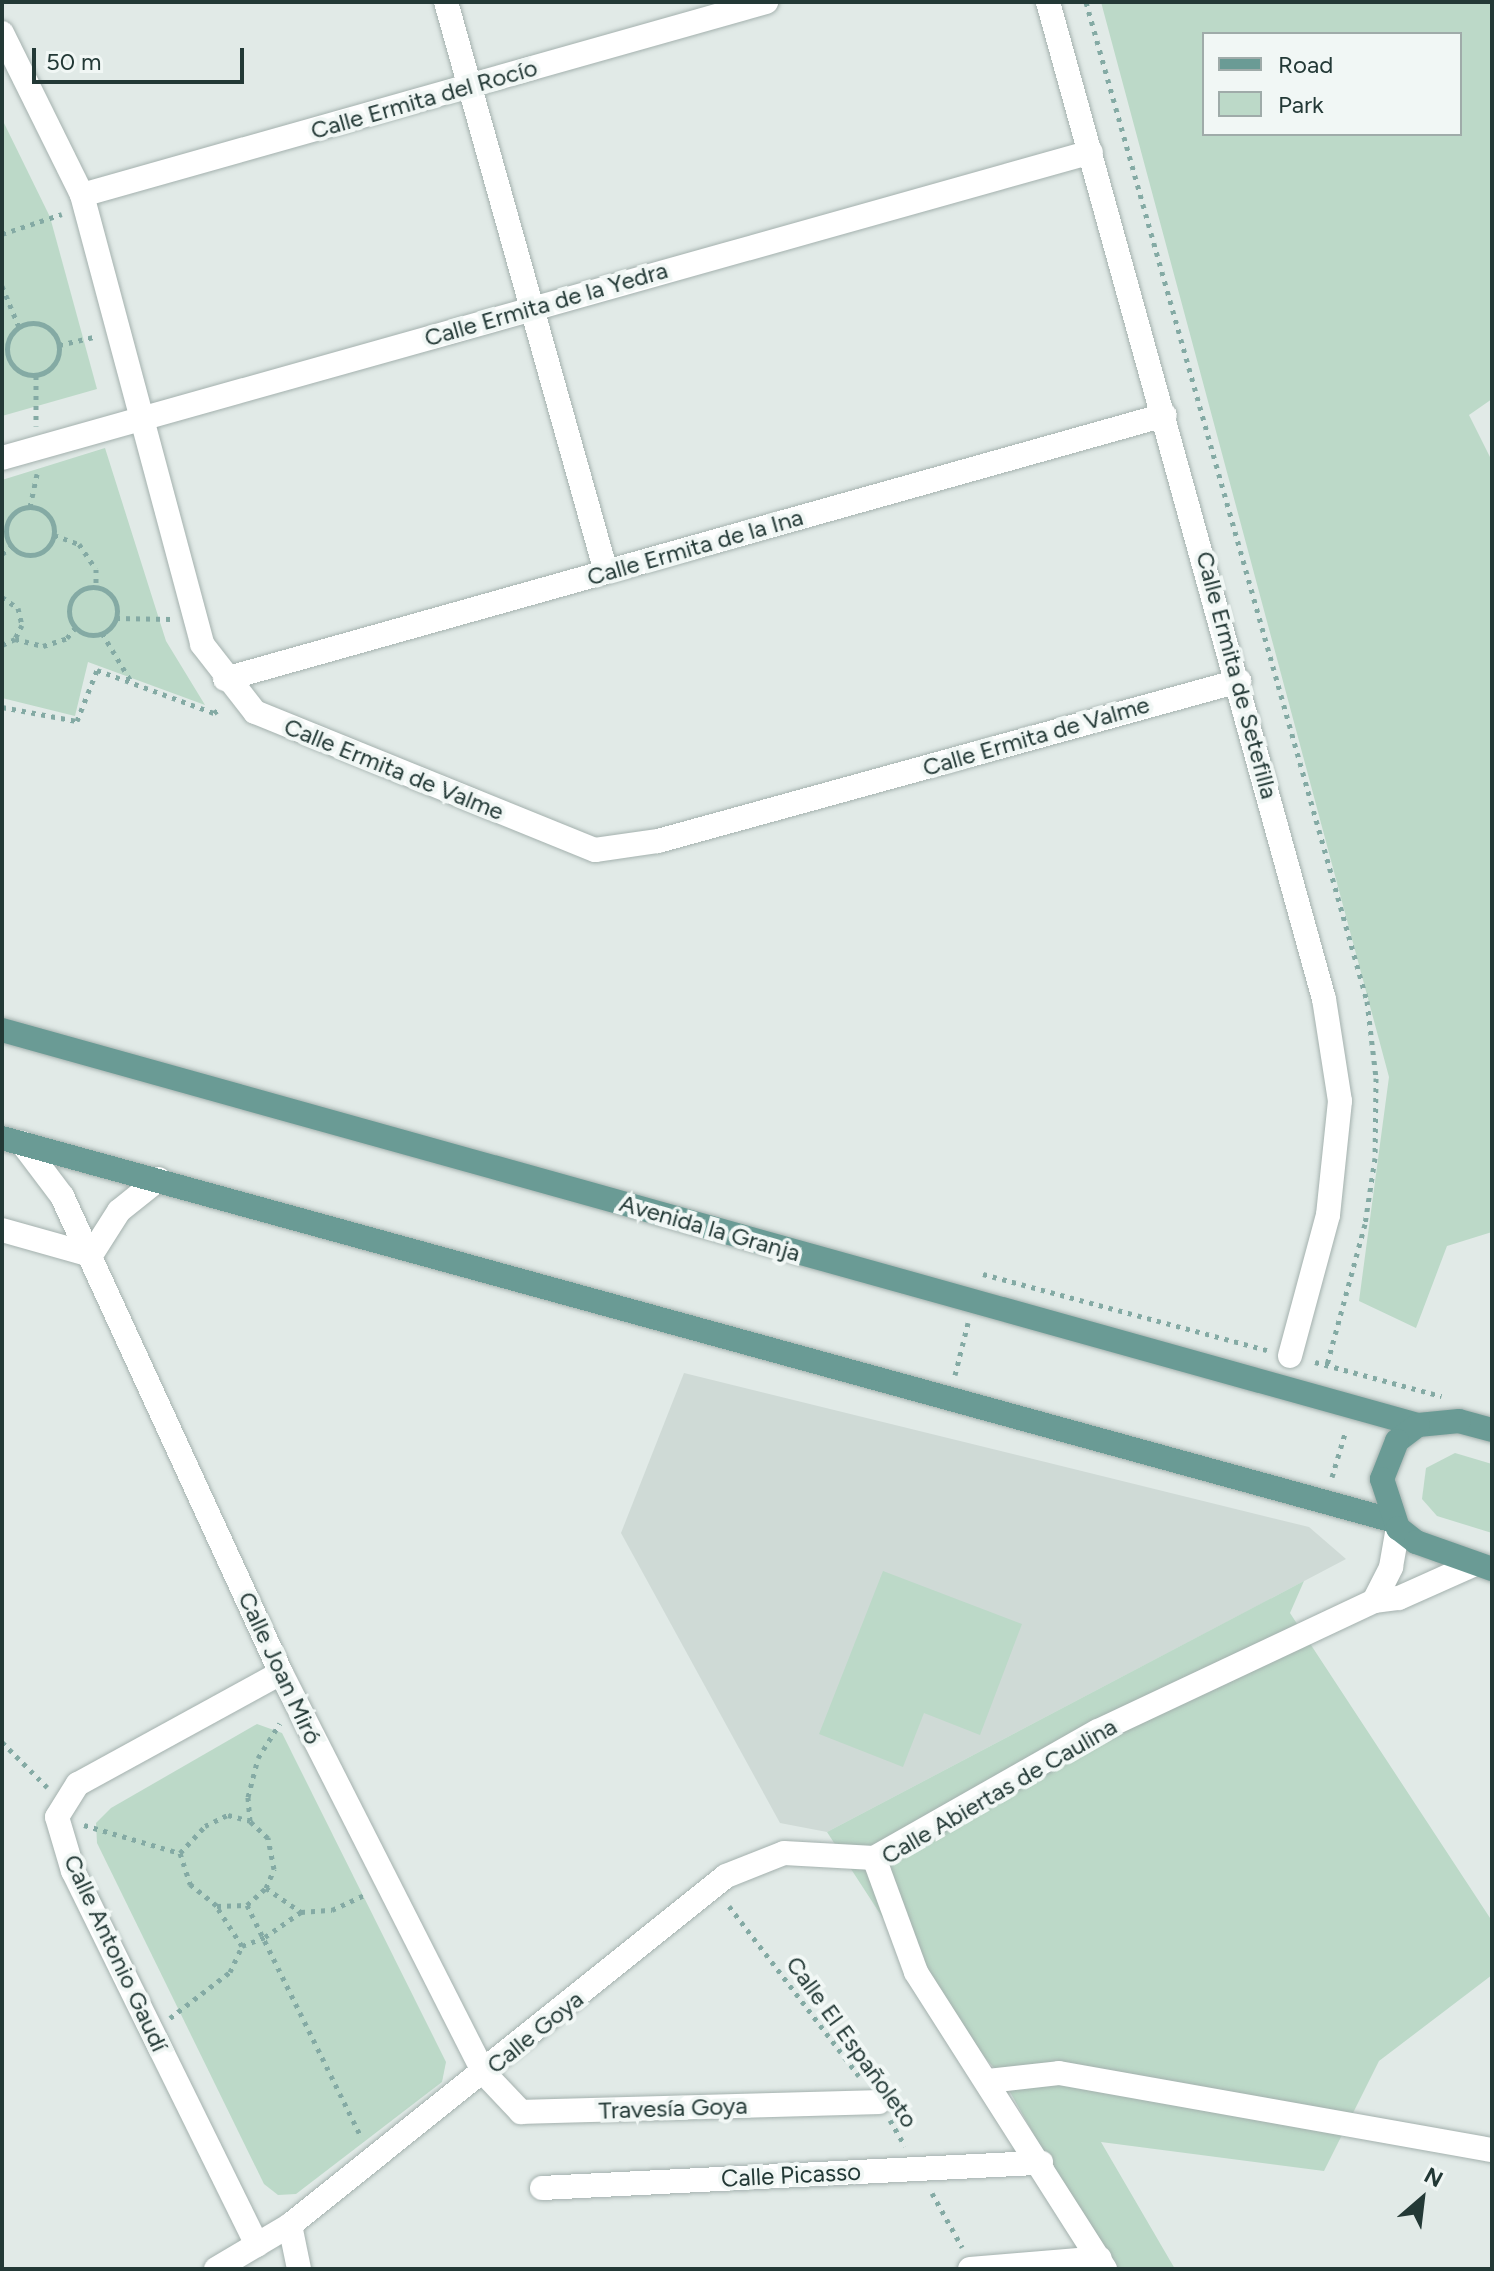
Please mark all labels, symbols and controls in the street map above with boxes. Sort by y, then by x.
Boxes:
scale bar [36,32,248,82]
legend [1202,32,1462,136]
text: 50 m [46,47,102,76]
text: Road [1278,50,1333,79]
street label: Calle Ermita del Rocío [307,53,541,145]
text: Park [1278,90,1324,119]
street label: Calle Ermita de la Yedra [421,255,671,353]
street label: Calle Ermita de la Ina [584,502,806,592]
street label: Calle Ermita de Setefilla [1190,548,1284,802]
street label: Calle Ermita de Valme [919,690,1153,782]
street label: Calle Ermita de Valme [280,712,508,826]
street label: Avenida la Granja [616,1188,804,1268]
street label: Calle Joan Miró [232,1587,328,1749]
street label: Calle Abiertas de Caulina [876,1712,1122,1870]
street label: Calle Antonio Gaudí [58,1850,174,2056]
street label: Calle El Españoleto [780,1951,924,2133]
street label: Calle Goya [481,1984,589,2080]
street label: Travesía Goya [598,2091,748,2125]
street label: Calle Picasso [720,2157,862,2193]
north arrow [1382,2159,1462,2239]
text: N [1420,2161,1447,2193]

